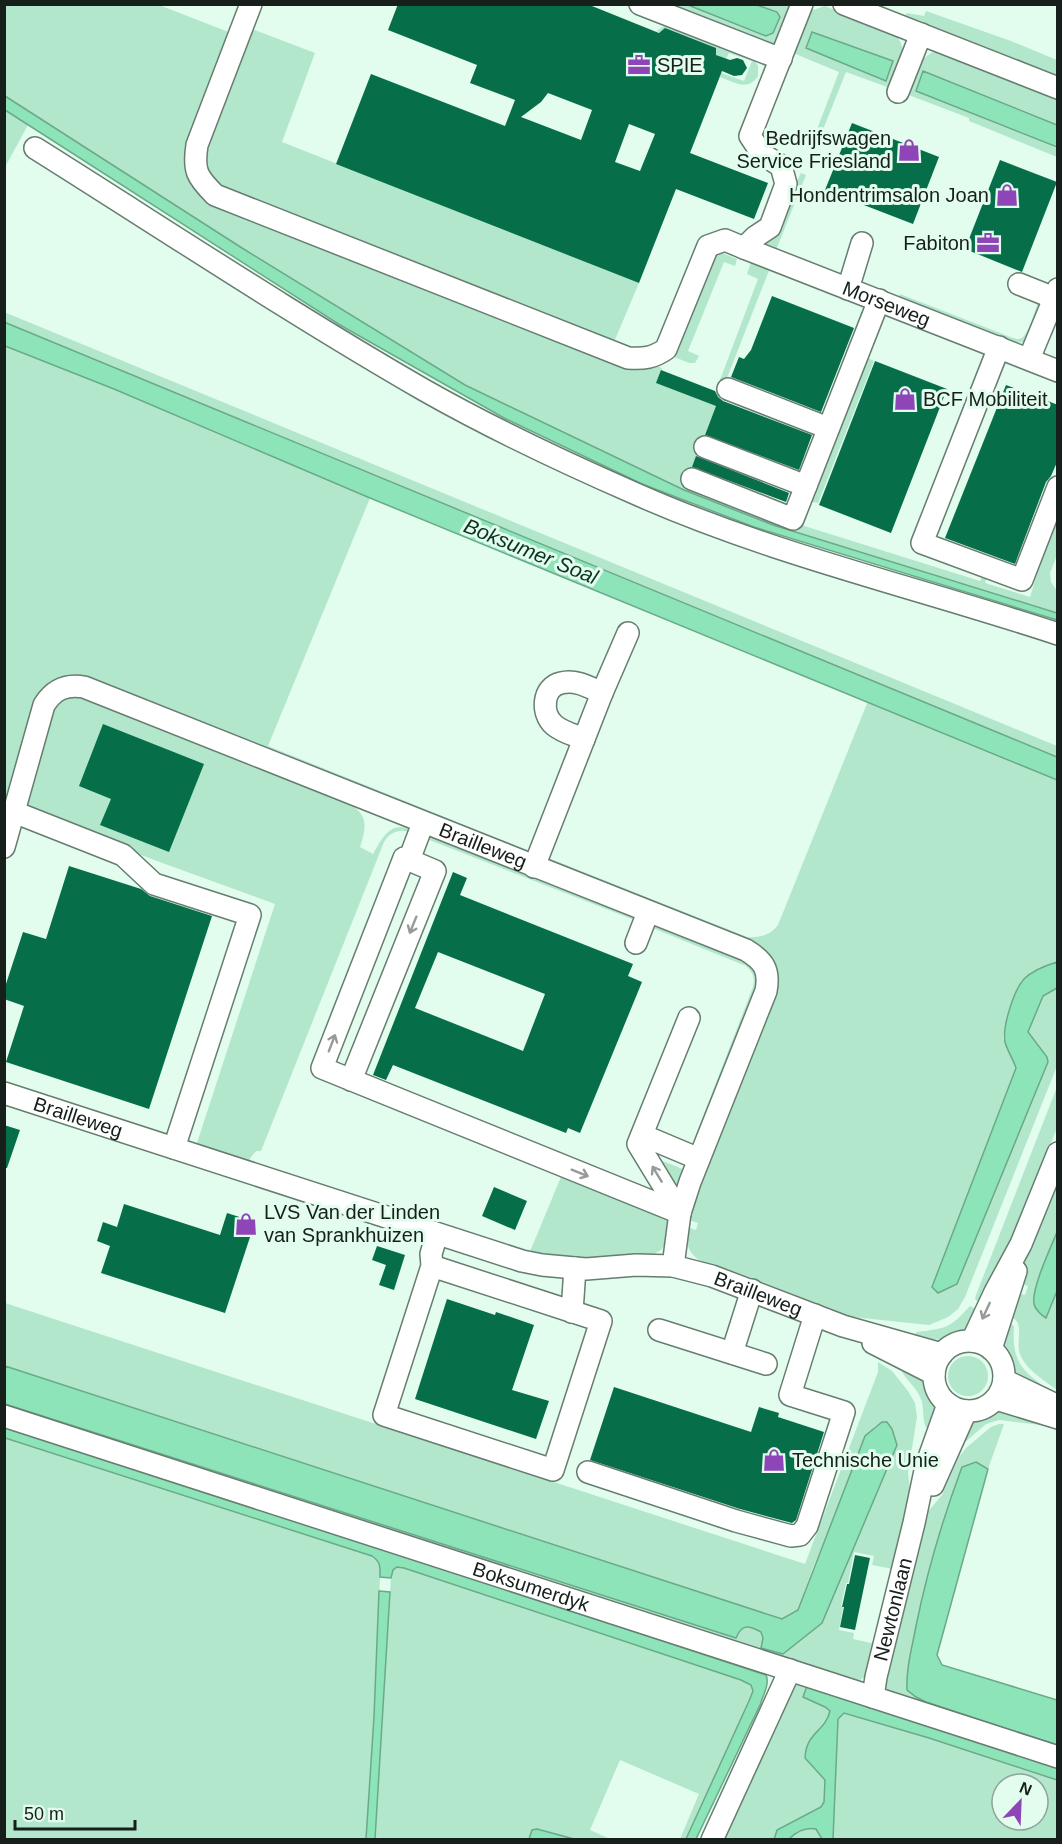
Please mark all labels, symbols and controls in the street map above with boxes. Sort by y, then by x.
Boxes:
office icon: SPIE [626,52,652,78]
place label: SPIE [657,54,703,76]
place label: Bedrijfswagen Service Friesland [736,127,891,172]
shop icon: Bedrijfswagen Service Friesland [896,137,922,163]
shop icon: Hondentrimsalon Joan [994,182,1020,208]
place label: Hondentrimsalon Joan [789,184,989,206]
office icon: Fabiton [975,230,1001,256]
place label: Fabiton [903,232,970,254]
street label: Morseweg [839,277,933,331]
shop icon: BCF Mobiliteit [892,386,918,412]
place label: BCF Mobiliteit [923,388,1048,410]
water label: Boksumer Soal [461,514,603,589]
street label: Brailleweg [436,818,530,873]
one-way arrow [407,915,418,934]
one-way arrow [327,1035,338,1053]
street label: Brailleweg [31,1092,126,1142]
one-way arrow [650,1166,662,1183]
one-way arrow [570,1168,589,1179]
place label: LVS Van der Linden van Sprankhuizen [264,1201,440,1246]
shop icon: LVS Van der Linden van Sprankhuizen [233,1211,259,1237]
street label: Brailleweg [711,1267,805,1320]
one-way arrow [980,1301,992,1319]
shop icon: Technische Unie [761,1447,787,1473]
place label: Technische Unie [792,1449,939,1471]
street label: Newtonlaan [869,1555,916,1663]
street label: Boksumerdyk [470,1557,593,1616]
north arrow [990,1772,1050,1832]
text: N [1017,1779,1034,1799]
scale bar [15,1793,135,1831]
text: 50 m [24,1804,64,1824]

